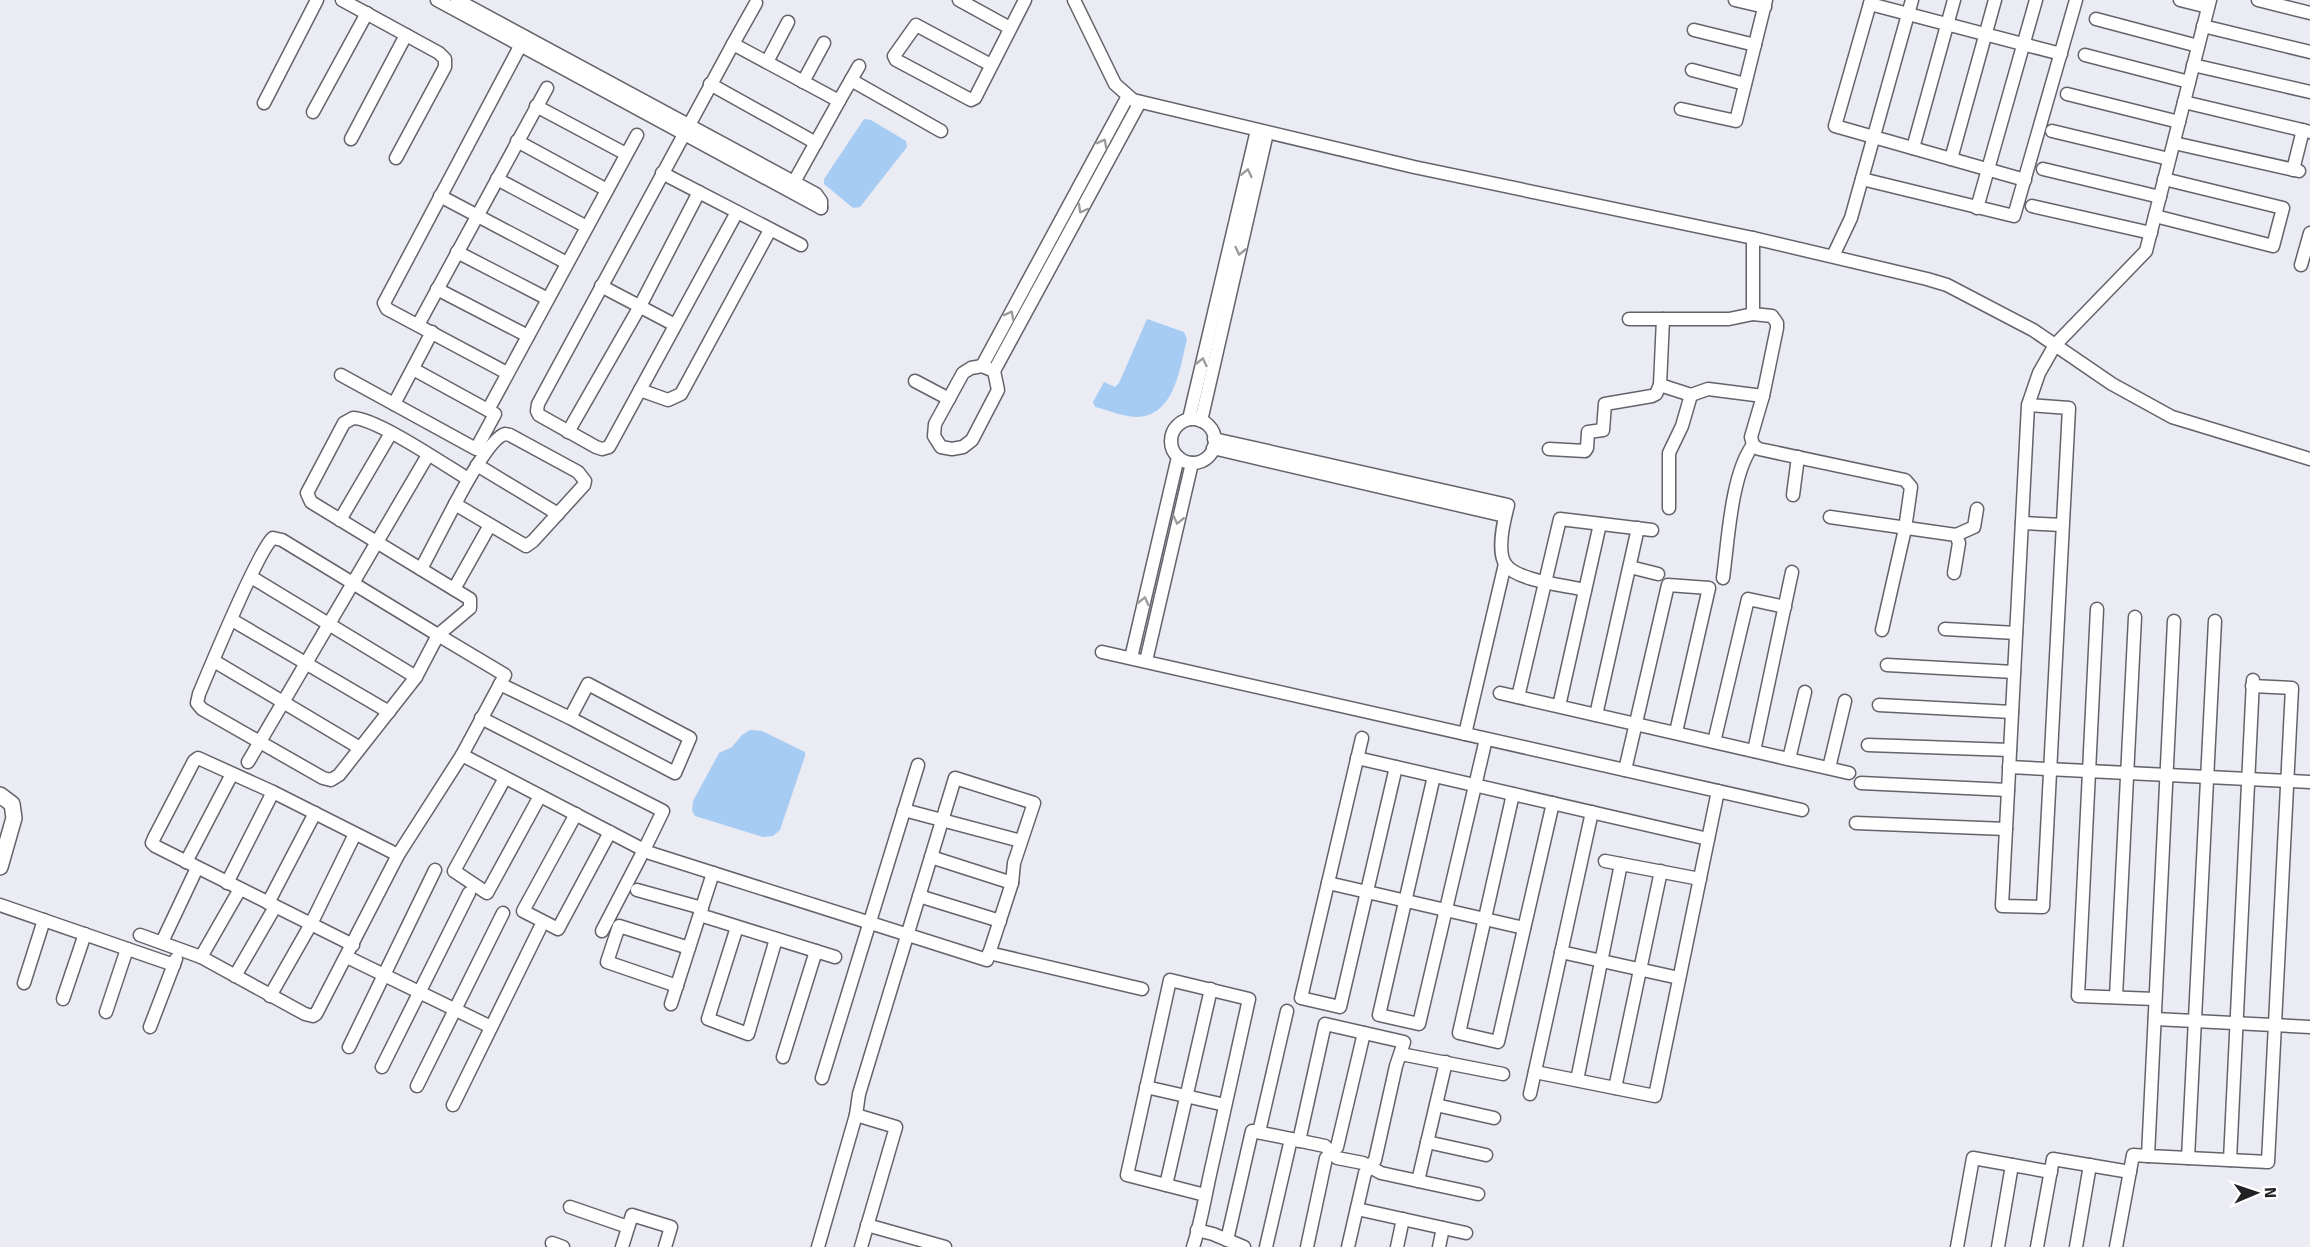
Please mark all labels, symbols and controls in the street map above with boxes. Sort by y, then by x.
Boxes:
one-way arrow [1096,139,1107,150]
one-way arrow [1239,168,1252,178]
one-way arrow [1078,203,1089,213]
one-way arrow [1235,246,1248,256]
one-way arrow [1003,311,1014,321]
one-way arrow [1195,358,1208,368]
one-way arrow [1173,515,1186,525]
one-way arrow [1137,596,1150,606]
north arrow [2226,1163,2286,1223]
text: N [2260,1187,2280,1198]

